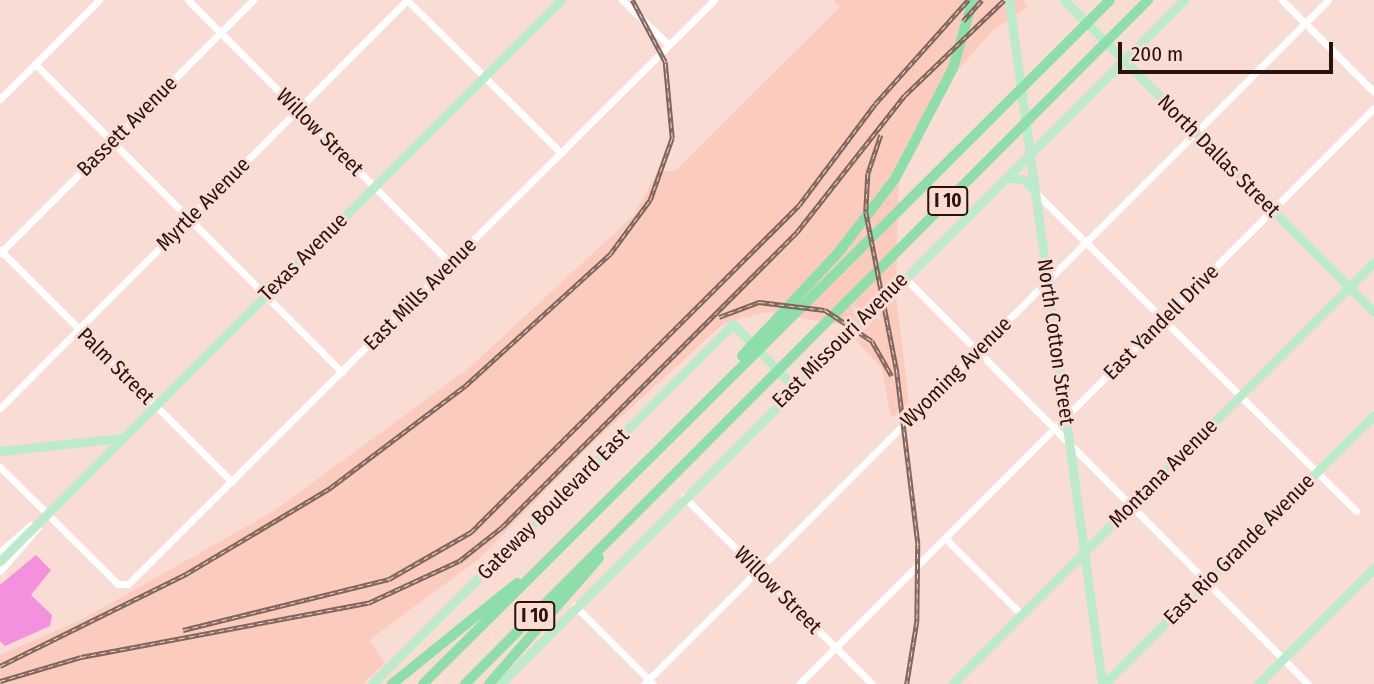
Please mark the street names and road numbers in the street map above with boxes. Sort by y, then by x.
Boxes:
street label: Bassett Avenue [72,71,182,181]
street label: Willow Street [271,83,369,181]
street label: North Dallas Street [1153,90,1285,222]
street label: Myrtle Avenue [151,152,255,256]
road number: I 10 [927,186,969,216]
street label: Texas Avenue [254,208,352,306]
street label: East Mills Avenue [358,232,482,356]
street label: North Cotton Street [1032,257,1080,427]
street label: East Yandell Drive [1098,259,1224,385]
street label: East Missouri Avenue [767,267,913,413]
street label: Wyoming Avenue [895,311,1017,433]
street label: Palm Street [72,322,160,410]
street label: Montana Avenue [1103,413,1223,533]
street label: Gateway Boulevard East [472,423,634,585]
street label: East Rio Grande Avenue [1158,468,1320,630]
street label: Willow Street [729,541,827,639]
road number: I 10 [514,600,556,632]

